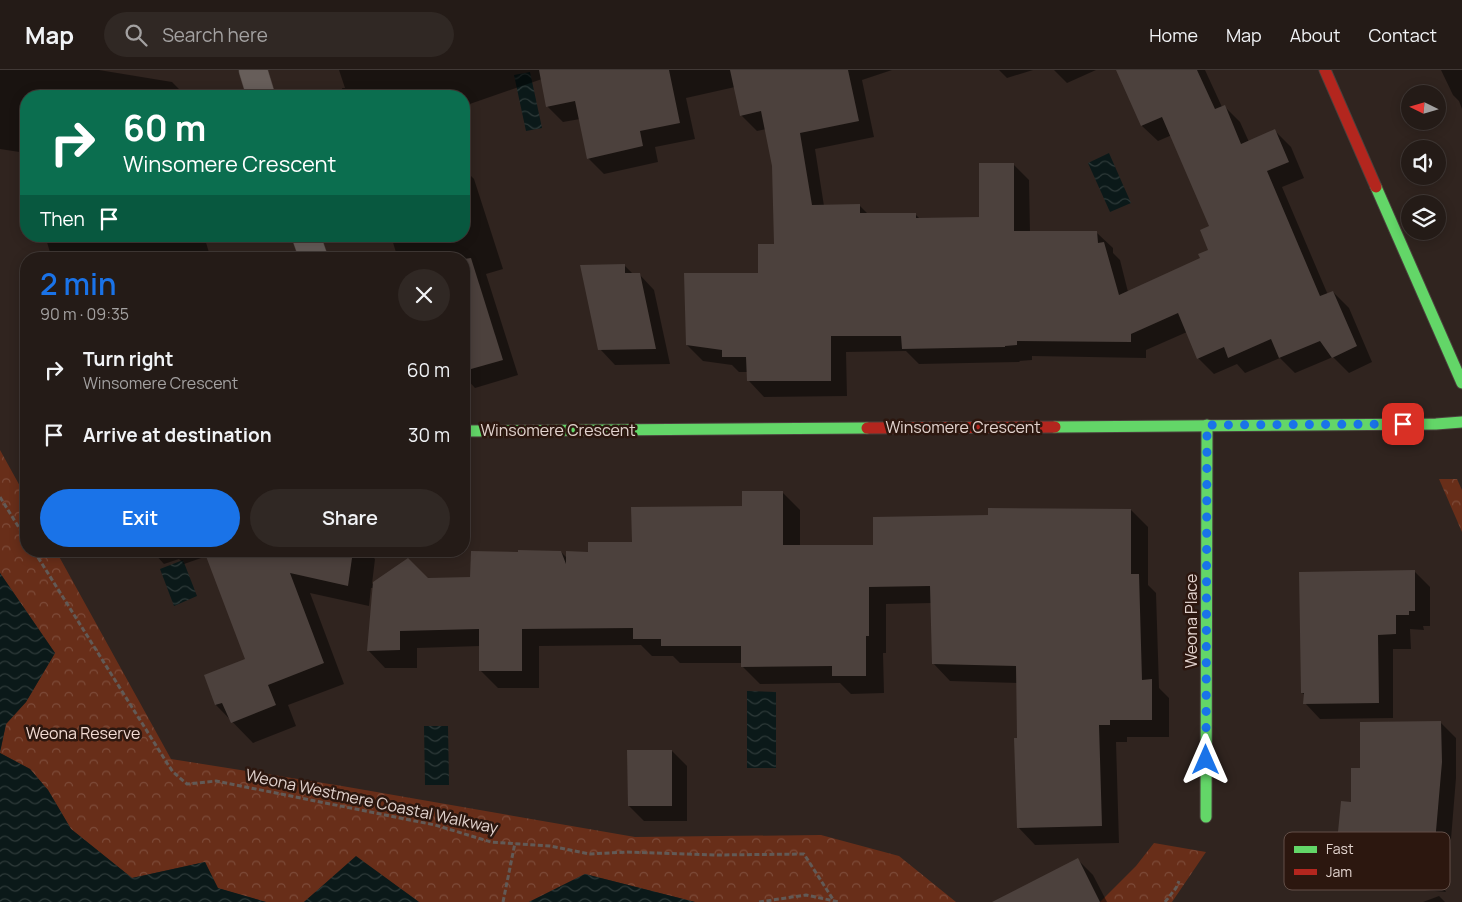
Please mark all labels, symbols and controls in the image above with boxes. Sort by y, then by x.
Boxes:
search box [104,12,454,57]
text: Map [25,18,74,51]
icon: search [122,21,150,49]
text: Search here [162,22,268,48]
text: Home [1149,23,1198,47]
text: Map [1226,23,1262,47]
text: About [1290,23,1340,47]
text: Contact [1368,23,1437,47]
north arrow [1401,85,1446,130]
map controls [1401,85,1446,240]
text: 60 m [123,104,206,152]
icon: right [40,110,105,175]
button: sound [1401,140,1446,185]
text: Winsomere Crescent [123,149,336,179]
button: layers [1401,195,1446,240]
icon: arrive [95,205,123,233]
text: Then [40,206,85,232]
text: 2 min [40,263,116,304]
button: close [398,269,450,321]
text: 90 m · 09:35 [40,303,129,325]
text: Turn right [83,346,173,372]
icon: right [40,356,68,384]
text: 60 m [407,357,450,383]
text: Winsomere Crescent [83,372,238,394]
pin [1382,403,1424,445]
icon: arrive [1389,410,1417,438]
street label: Winsomere Crescent [885,416,1041,438]
street label: Winsomere Crescent [480,419,636,441]
icon: arrive [40,421,68,449]
text: Arrive at destination [83,422,272,448]
text: 30 m [408,422,450,448]
button: Exit [40,489,240,547]
button: Share [250,489,450,547]
street label: Weona Place [1180,574,1202,668]
park label: Weona Reserve [26,722,140,744]
position arrow [1179,733,1231,785]
street label: Weona Westmere Coastal Walkway [244,763,501,839]
legend [1284,832,1450,890]
text: Fast [1326,839,1354,858]
text: Jam [1326,862,1352,881]

